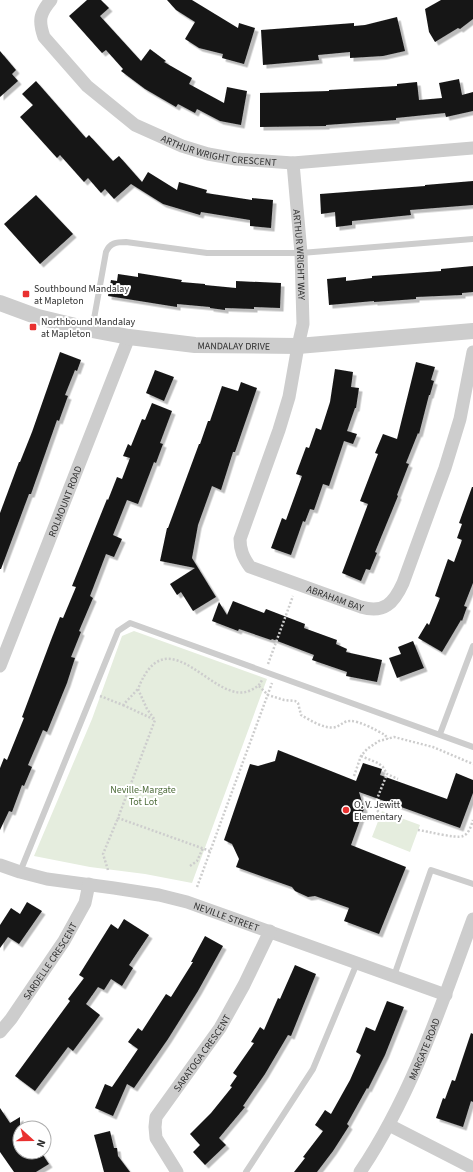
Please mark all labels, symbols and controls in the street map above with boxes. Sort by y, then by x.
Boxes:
street label: ARTHUR WRIGHT CRESCENT [159,132,278,170]
street label: ARTHUR WRIGHT WAY [289,209,308,301]
place label: Southbound Mandalay at Mapleton [34,282,129,308]
marker: Southbound Mandalay at Mapleton [21,289,31,299]
place label: Northbound Mandalay at Mapleton [41,315,136,341]
marker: Northbound Mandalay at Mapleton [28,322,38,332]
street label: MANDALAY DRIVE [197,339,270,354]
street label: ROLMOUNT ROAD [45,464,86,539]
street label: ABRAHAM BAY [305,582,365,615]
park label: Neville-Margate Tot Lot [110,783,176,809]
place label: O. V. Jewitt Elementary [354,798,402,824]
marker: O. V. Jewitt Elementary [341,805,351,815]
street label: NEVILLE STREET [191,899,261,936]
street label: SARDELLE CRESCENT [20,920,81,1003]
street label: SARATOGA CRESCENT [170,1011,235,1095]
street label: MARGATE ROAD [406,1016,444,1082]
north arrow [12,1120,52,1160]
text: N [33,1137,49,1150]

